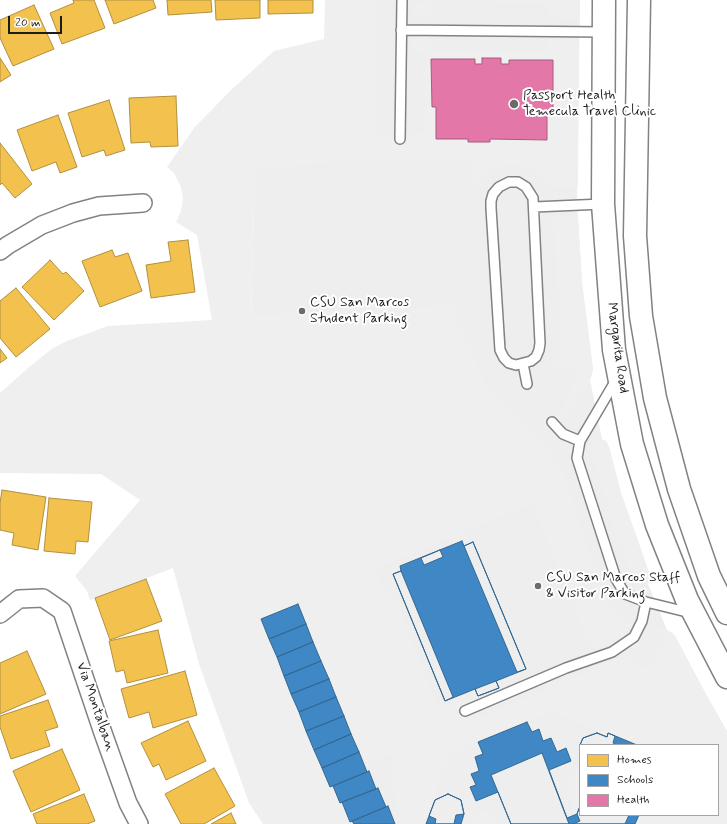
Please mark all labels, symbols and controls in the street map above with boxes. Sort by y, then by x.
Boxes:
scale bar [10,8,64,34]
text: 20 m [15,15,41,31]
place label: Passport Health Temecula Travel Clinic [523,88,656,120]
marker: Passport Health Temecula Travel Clinic [508,98,520,110]
place label: CSU San Marcos Student Parking [310,295,409,328]
street label: Margarita Road [602,301,632,395]
marker: CSU San Marcos Student Parking [297,306,307,316]
place label: CSU San Marcos Staff & Visitor Parking [546,570,680,602]
marker: CSU San Marcos Staff & Visitor Parking [533,581,543,591]
street label: Via Montalban [72,660,118,754]
legend [579,744,719,816]
text: Homes [617,752,652,768]
text: Schools [617,772,653,788]
text: Health [617,792,649,808]

